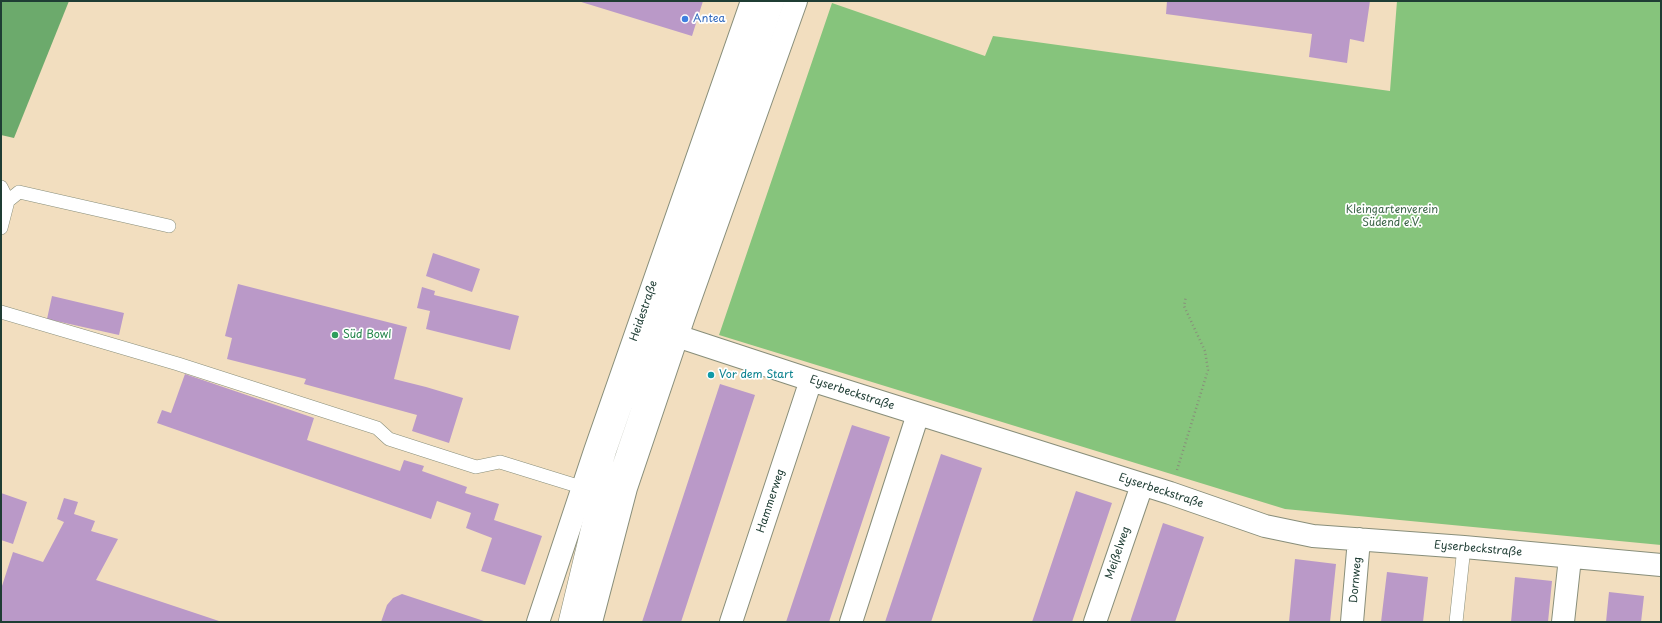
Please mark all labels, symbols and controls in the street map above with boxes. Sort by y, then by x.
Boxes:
place label: Antea [693,12,725,26]
marker: Antea [680,14,690,24]
park label: Kleingartenverein Südend e.V. [1346,203,1438,229]
street label: Heidestraße [627,279,661,343]
place label: Süd Bowl [343,328,391,342]
marker: Süd Bowl [330,330,340,340]
place label: Vor dem Start [719,368,794,382]
marker: Vor dem Start [706,370,716,380]
street label: Eyserbeckstraße [808,373,896,413]
street label: Hammerweg [754,467,788,535]
street label: Eyserbeckstraße [1117,471,1205,511]
street label: Meißelweg [1103,525,1133,581]
street label: Eyserbeckstraße [1433,539,1523,559]
street label: Dornweg [1347,556,1365,604]

